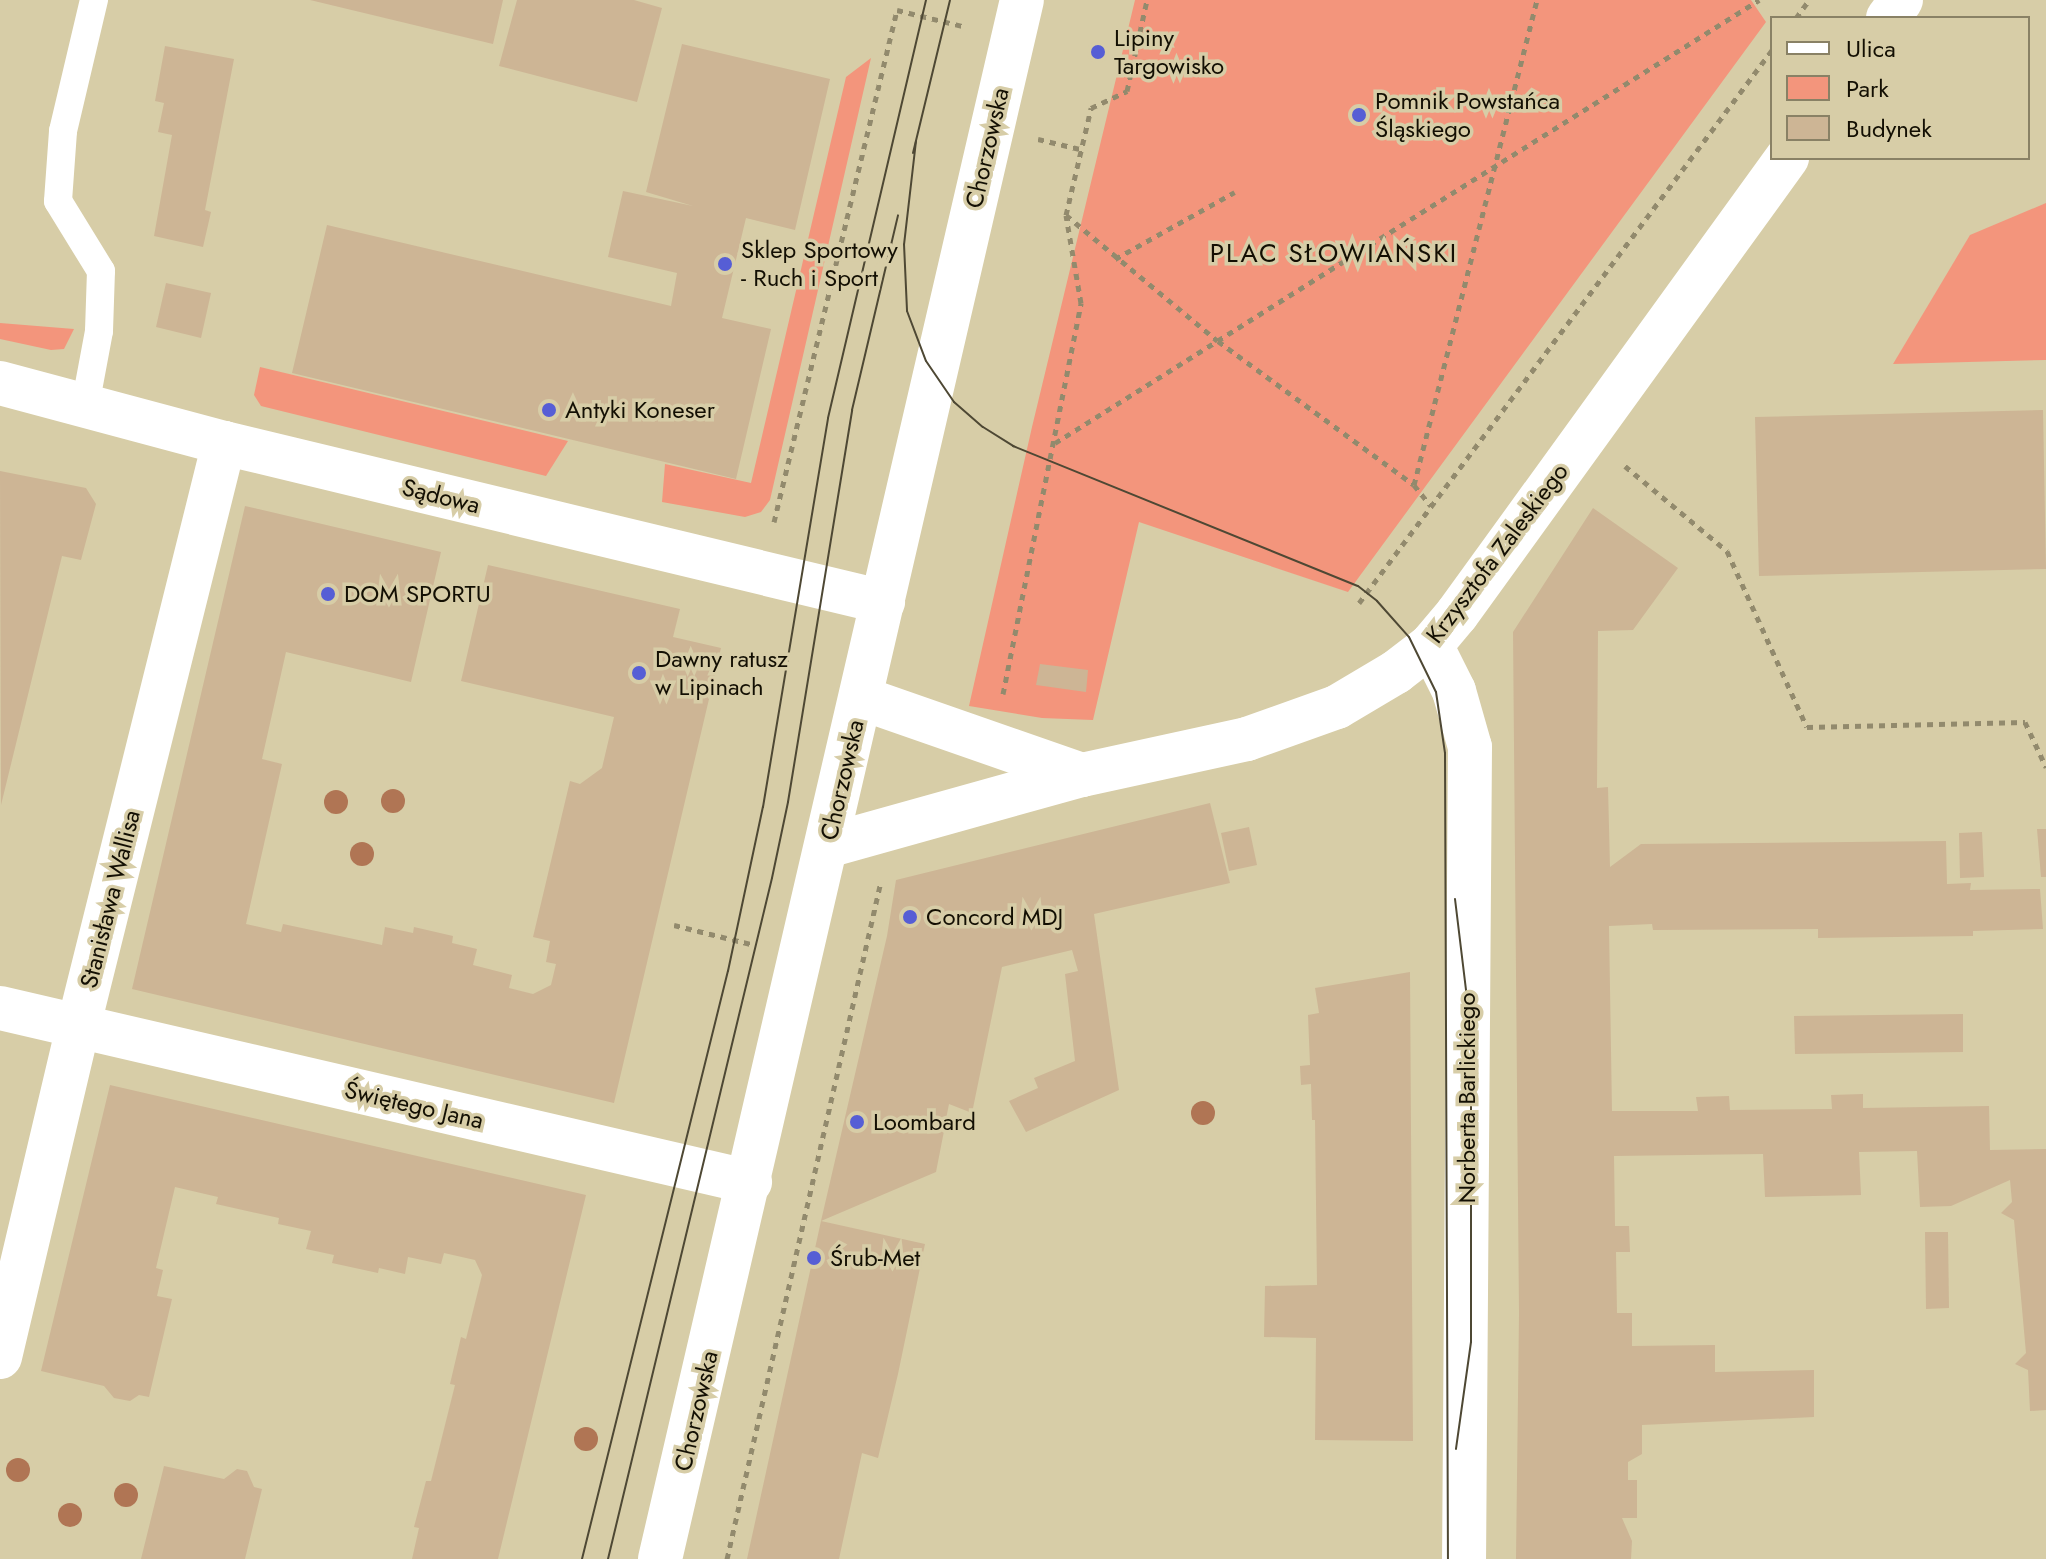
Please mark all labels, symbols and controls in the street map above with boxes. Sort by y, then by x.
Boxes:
legend [1770,16,2030,160]
place label: Lipiny Targowisko [1114,24,1224,80]
text: Ulica [1846,31,1896,66]
marker: Lipiny Targowisko [1089,43,1107,61]
text: Park [1846,71,1889,106]
street label: Chorzowska [959,85,1015,211]
place label: Pomnik Powstańca Śląskiego [1375,87,1560,143]
marker: Pomnik Powstańca Śląskiego [1350,106,1368,124]
text: Budynek [1846,111,1932,146]
place label: Sklep Sportowy - Ruch i Sport [741,236,898,292]
district label: PLAC SŁOWIAŃSKI [1210,238,1458,270]
marker: Sklep Sportowy - Ruch i Sport [716,255,734,273]
place label: Antyki Koneser [565,396,715,424]
marker: Antyki Koneser [540,401,558,419]
street label: Krzysztofa Zaleskiego [1420,457,1574,649]
street label: Sądowa [399,472,483,520]
place label: DOM SPORTU [344,580,491,608]
marker: DOM SPORTU [319,585,337,603]
place label: Dawny ratusz w Lipinach [655,645,788,701]
marker: Dawny ratusz w Lipinach [630,664,648,682]
street label: Chorzowska [814,717,870,843]
street label: Stanisława Wallisa [74,807,146,991]
place label: Concord MDJ [926,903,1063,931]
marker: Concord MDJ [901,908,919,926]
street label: Norberta Barlickiego [1453,992,1481,1204]
street label: Świętego Jana [342,1075,486,1135]
place label: Loombard [873,1108,976,1136]
marker: Loombard [848,1113,866,1131]
place label: Śrub-Met [830,1244,920,1272]
marker: Śrub-Met [805,1249,823,1267]
street label: Chorzowska [668,1348,724,1474]

